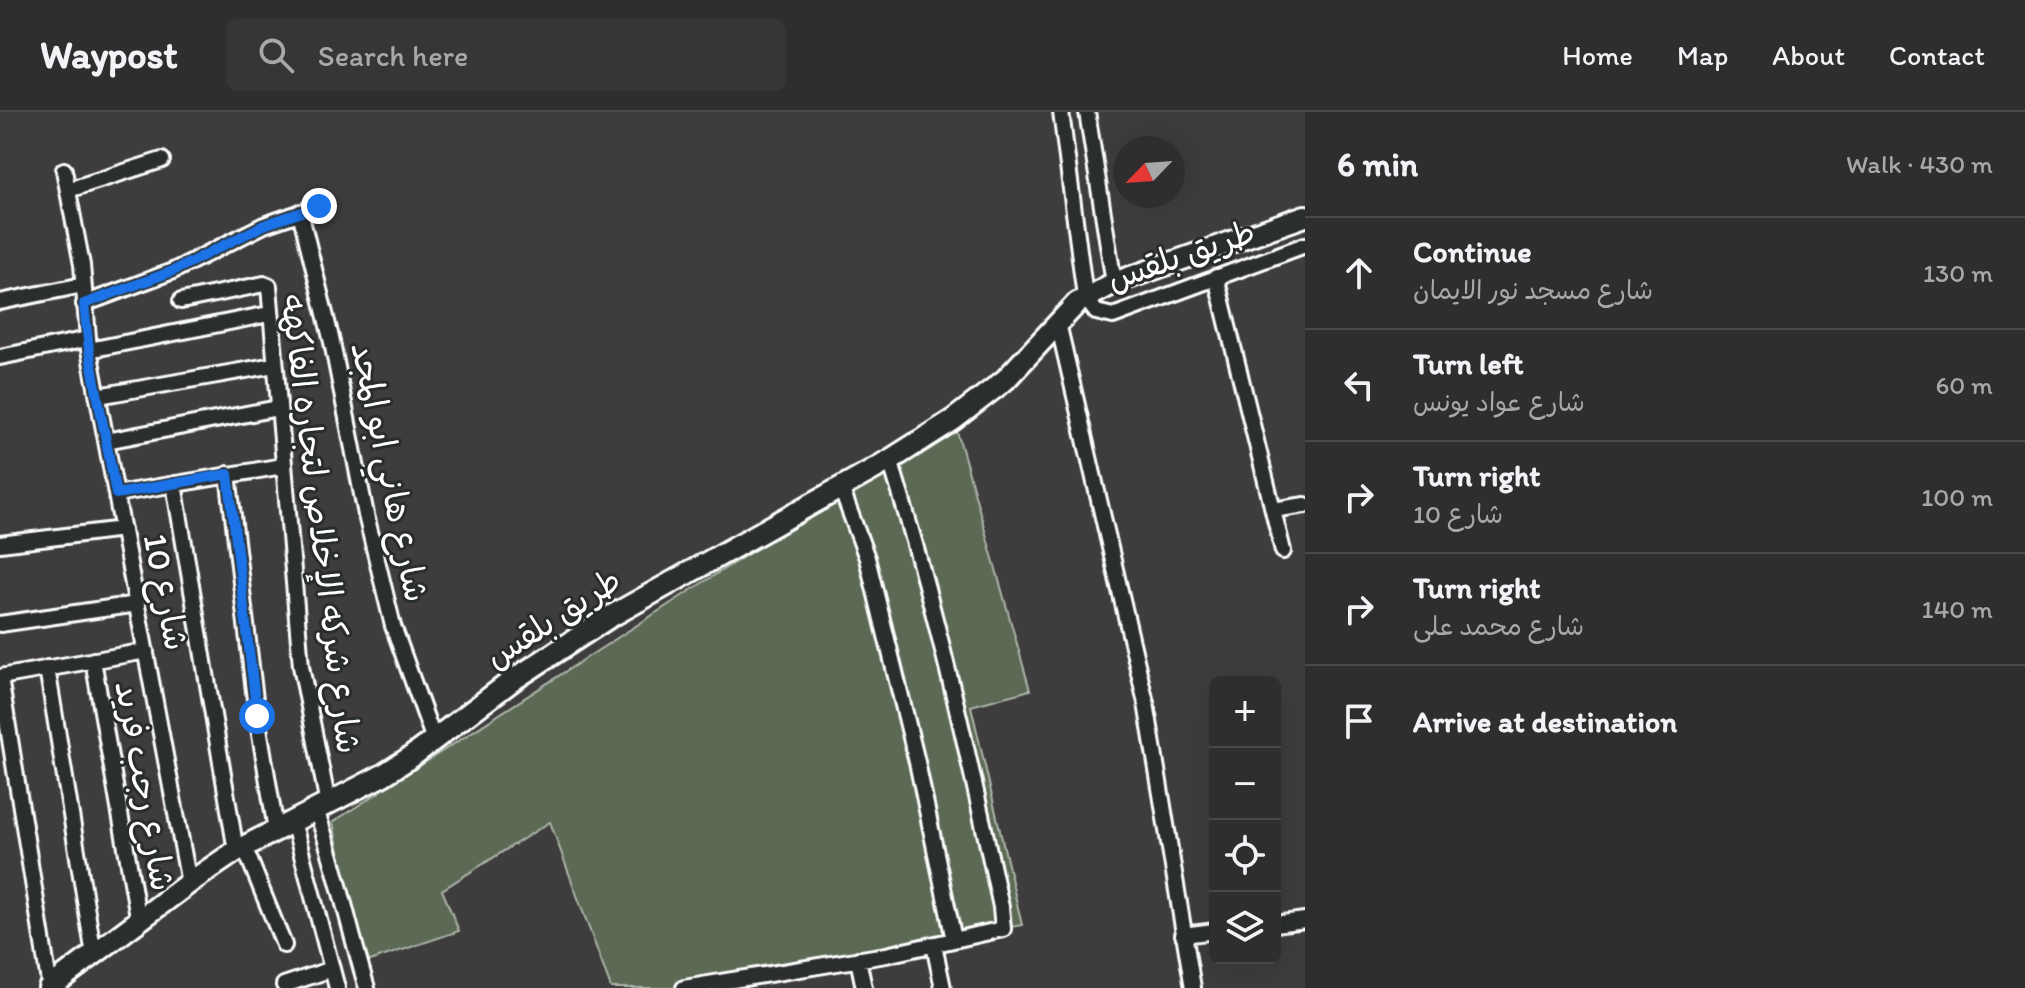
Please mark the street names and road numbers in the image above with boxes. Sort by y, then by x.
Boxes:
street label: طريق بلقس [1102,211,1260,299]
street label: شارع شركه الإخلاص لتجاره الفاكهه [269,292,370,756]
street label: شارع هاني ابو المجد [334,338,438,607]
street label: شارع 10 [132,530,197,654]
street label: طريق بلقس [477,559,629,677]
street label: شارع رجب فريد [103,678,184,895]

